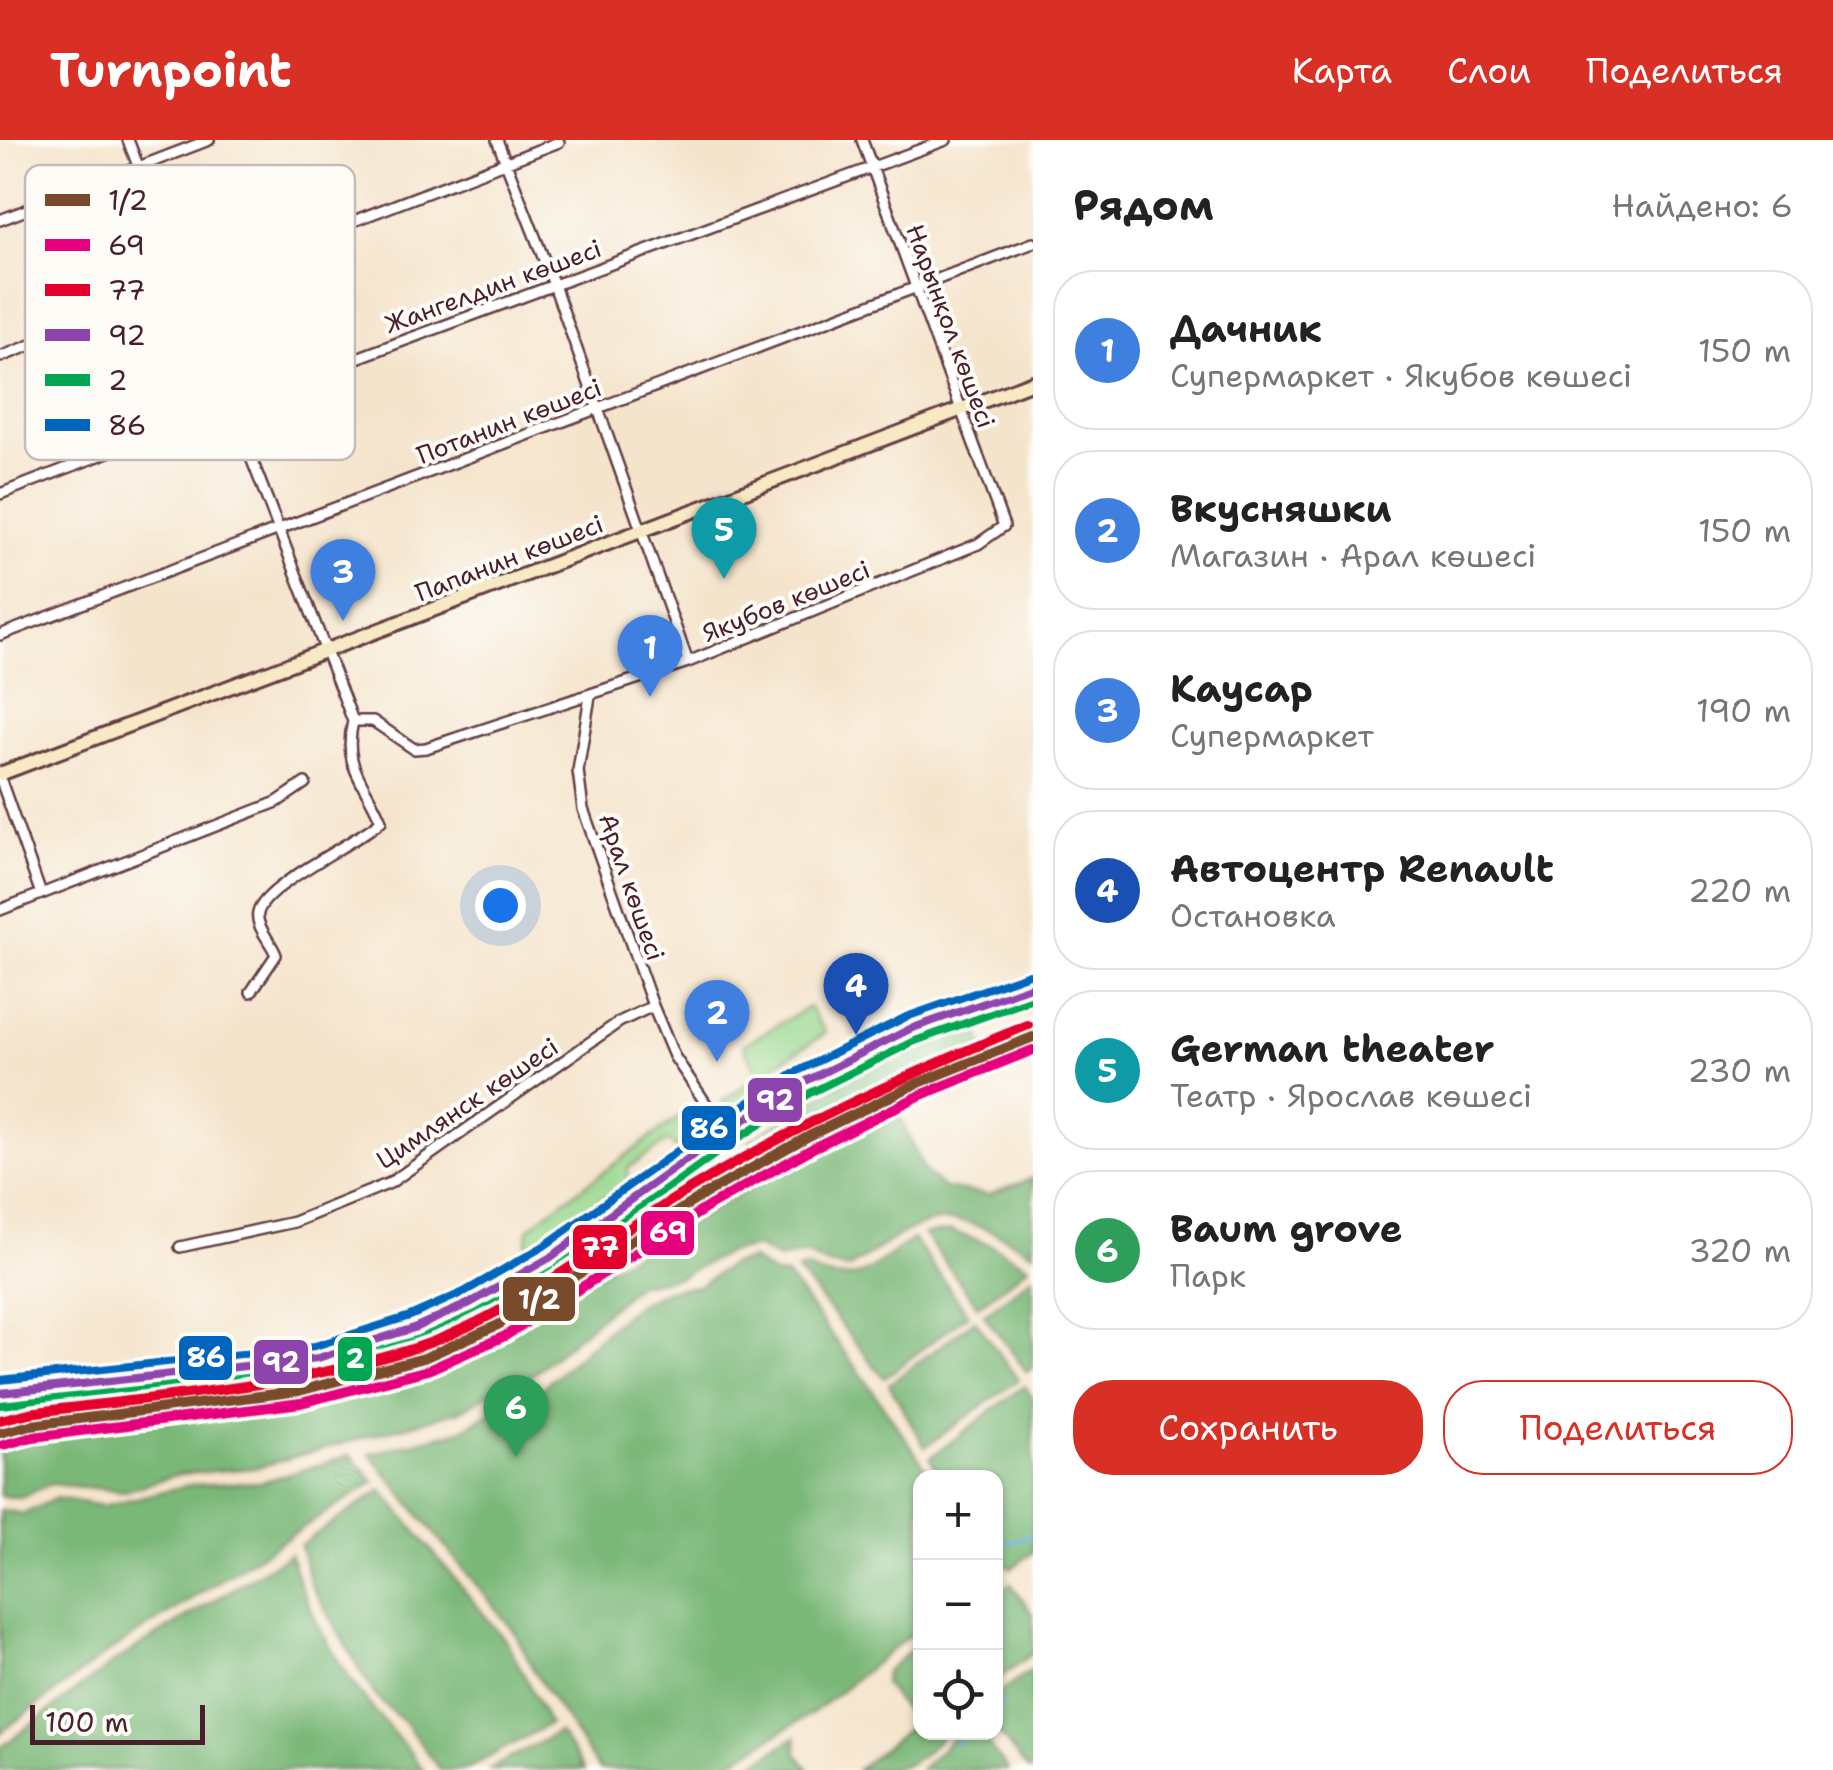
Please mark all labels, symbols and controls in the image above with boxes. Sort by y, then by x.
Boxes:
text: Turnpoint [50,38,292,102]
text: Карта [1292,47,1392,94]
text: Слои [1447,47,1531,94]
text: Поделиться [1586,47,1783,94]
legend [25,165,355,460]
text: Рядом [1073,177,1214,233]
text: 1/2 [108,181,148,219]
text: Найдено: 6 [1612,184,1793,227]
street label: Нарынқол көшесі [898,219,1004,433]
text: 69 [108,226,145,264]
street label: Жангелдин көшесі [380,231,606,341]
text: 77 [108,271,146,309]
text: Дачник [1170,303,1322,354]
text: 92 [108,316,146,354]
text: 1 [1100,329,1115,372]
text: 150 m [1698,329,1791,372]
text: Супермаркет · Якубов көшесі [1170,354,1632,397]
text: 2 [108,361,128,399]
street label: Потанин көшесі [412,370,606,472]
text: 86 [108,406,146,444]
text: Вкусняшки [1170,483,1392,534]
pin: 5 [692,496,756,579]
street label: Папанин көшесі [410,506,608,610]
text: 2 [1096,509,1119,552]
text: 150 m [1698,509,1791,552]
text: Магазин · Арал көшесі [1170,534,1536,577]
pin: 3 [310,538,376,621]
street label: Якубов көшесі [697,552,875,650]
pin: 1 [618,614,682,697]
text: Каусар [1170,663,1313,714]
text: 3 [1096,689,1119,732]
text: 190 m [1696,689,1791,732]
text: Супермаркет [1170,714,1374,757]
street label: Арал көшесі [591,809,673,965]
text: Автоцентр Renault [1170,843,1554,894]
text: 4 [1096,869,1119,912]
text: 220 m [1688,869,1791,912]
your location [475,880,526,931]
text: Остановка [1170,894,1336,937]
pin: 4 [824,952,888,1035]
pin: 2 [684,980,750,1062]
text: German theater [1170,1023,1494,1074]
street label: Цимлянск көшесі [369,1029,565,1177]
text: 5 [1097,1049,1118,1092]
text: 230 m [1688,1049,1791,1092]
text: Театр · Ярослав көшесі [1170,1074,1532,1117]
line badge: 92 [746,1076,804,1124]
text: 92 [756,1081,794,1119]
line badge: 86 [680,1104,738,1152]
text: 86 [689,1109,729,1147]
text: Baum grove [1170,1203,1403,1254]
line badge: 69 [639,1209,696,1257]
text: 69 [649,1213,687,1251]
line badge: 77 [571,1223,629,1271]
text: 77 [581,1228,619,1266]
text: 6 [1096,1229,1119,1272]
text: 320 m [1688,1229,1791,1272]
text: Парк [1170,1254,1246,1297]
line badge: 1/2 [501,1275,577,1323]
text: 1/2 [518,1280,560,1318]
line badge: 86 [177,1334,234,1382]
line badge: 2 [336,1335,374,1383]
text: 86 [186,1338,226,1376]
line badge: 92 [252,1338,310,1386]
text: 2 [345,1339,365,1377]
text: 92 [262,1343,300,1381]
pin: 6 [484,1374,548,1457]
button: Сохранить [1073,1380,1423,1475]
button: Поделиться [1443,1380,1793,1475]
map controls [913,1470,1003,1740]
button: + [913,1470,1003,1560]
button: − [913,1560,1003,1650]
button: locate [913,1650,1003,1740]
scale bar [30,1700,205,1744]
text: 100 m [45,1703,129,1741]

